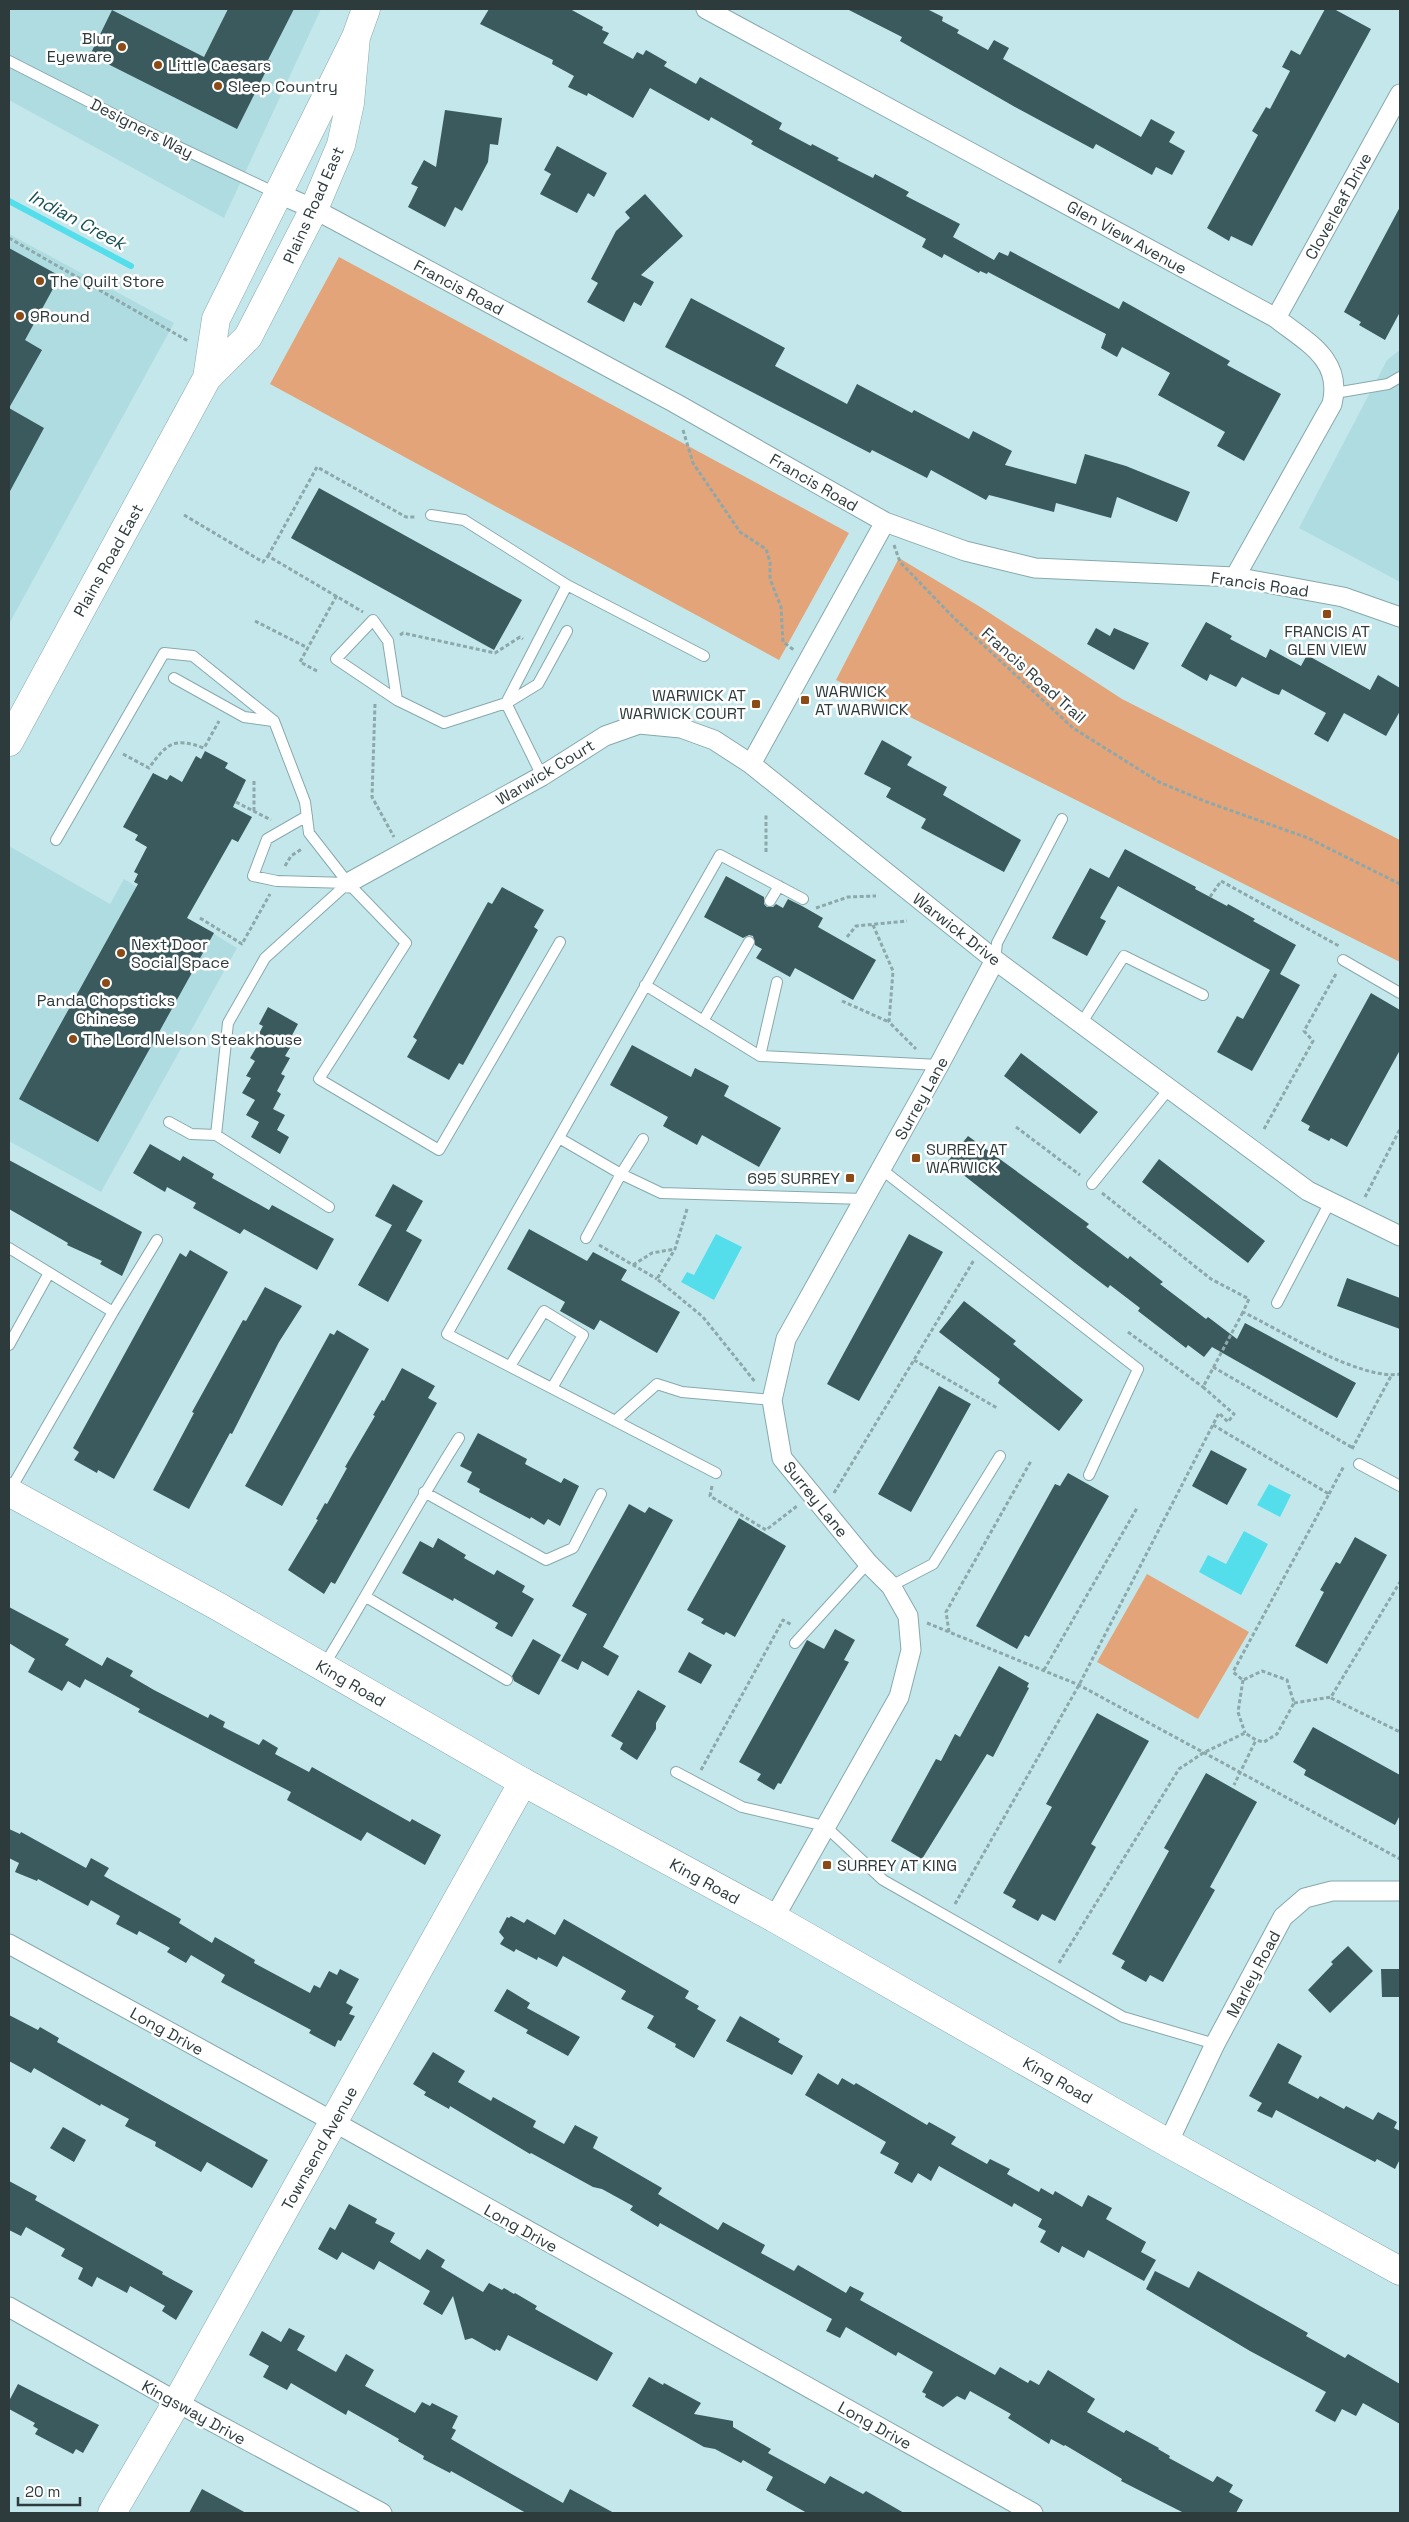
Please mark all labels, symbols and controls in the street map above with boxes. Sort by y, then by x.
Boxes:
place label: Blur Eyeware [47,28,112,67]
marker: Blur Eyeware [116,41,128,53]
place label: Little Caesars [168,55,271,76]
marker: Little Caesars [152,59,164,71]
place label: Sleep Country [228,76,338,97]
marker: Sleep Country [212,80,224,92]
street label: Designers Way [87,93,197,163]
street label: Plains Road East [278,143,349,267]
street label: Cloverleaf Drive [1300,149,1377,263]
water label: Indian Creek [25,184,132,256]
street label: Glen View Avenue [1063,196,1190,279]
street label: Francis Road [410,255,507,320]
place label: The Quilt Store [50,271,165,292]
marker: The Quilt Store [34,275,46,287]
place label: 9Round [30,306,90,327]
marker: 9Round [14,310,26,322]
street label: Francis Road [766,449,862,516]
street label: Plains Road East [69,500,148,621]
street label: Francis Road [1210,567,1310,602]
marker: FRANCIS AT GLEN VIEW [1321,608,1333,620]
place label: FRANCIS AT GLEN VIEW [1284,621,1370,660]
street label: Francis Road Trail [977,623,1090,728]
place label: WARWICK AT WARWICK [815,681,909,720]
place label: WARWICK AT WARWICK COURT [619,685,746,724]
marker: WARWICK AT WARWICK [799,694,811,706]
marker: WARWICK AT WARWICK COURT [750,698,762,710]
street label: Warwick Court [492,735,598,810]
street label: Warwick Drive [908,888,1005,970]
place label: Next Door Social Space [131,934,230,973]
marker: Next Door Social Space [115,947,127,959]
marker: Panda Chopsticks Chinese [100,977,112,989]
place label: Panda Chopsticks Chinese [37,990,175,1029]
place label: The Lord Nelson Steakhouse [83,1029,302,1050]
marker: The Lord Nelson Steakhouse [67,1033,79,1045]
street label: Surrey Lane [890,1053,953,1144]
place label: SURREY AT WARWICK [926,1139,1007,1178]
marker: SURREY AT WARWICK [910,1152,922,1164]
place label: 695 SURREY [747,1168,840,1189]
marker: 695 SURREY [844,1172,856,1184]
street label: Surrey Lane [779,1457,853,1542]
street label: King Road [312,1655,389,1712]
street label: King Road [666,1854,744,1909]
place label: SURREY AT KING [837,1855,957,1876]
marker: SURREY AT KING [821,1859,833,1871]
street label: Marley Road [1222,1927,1285,2021]
street label: Long Drive [126,2003,207,2060]
street label: King Road [1019,2052,1096,2109]
street label: Townsend Avenue [277,2083,362,2214]
street label: Long Drive [480,2200,561,2257]
street label: Kingsway Drive [138,2375,250,2450]
street label: Long Drive [834,2397,915,2454]
scale bar [18,2474,80,2506]
text: 20 m [25,2482,60,2501]

